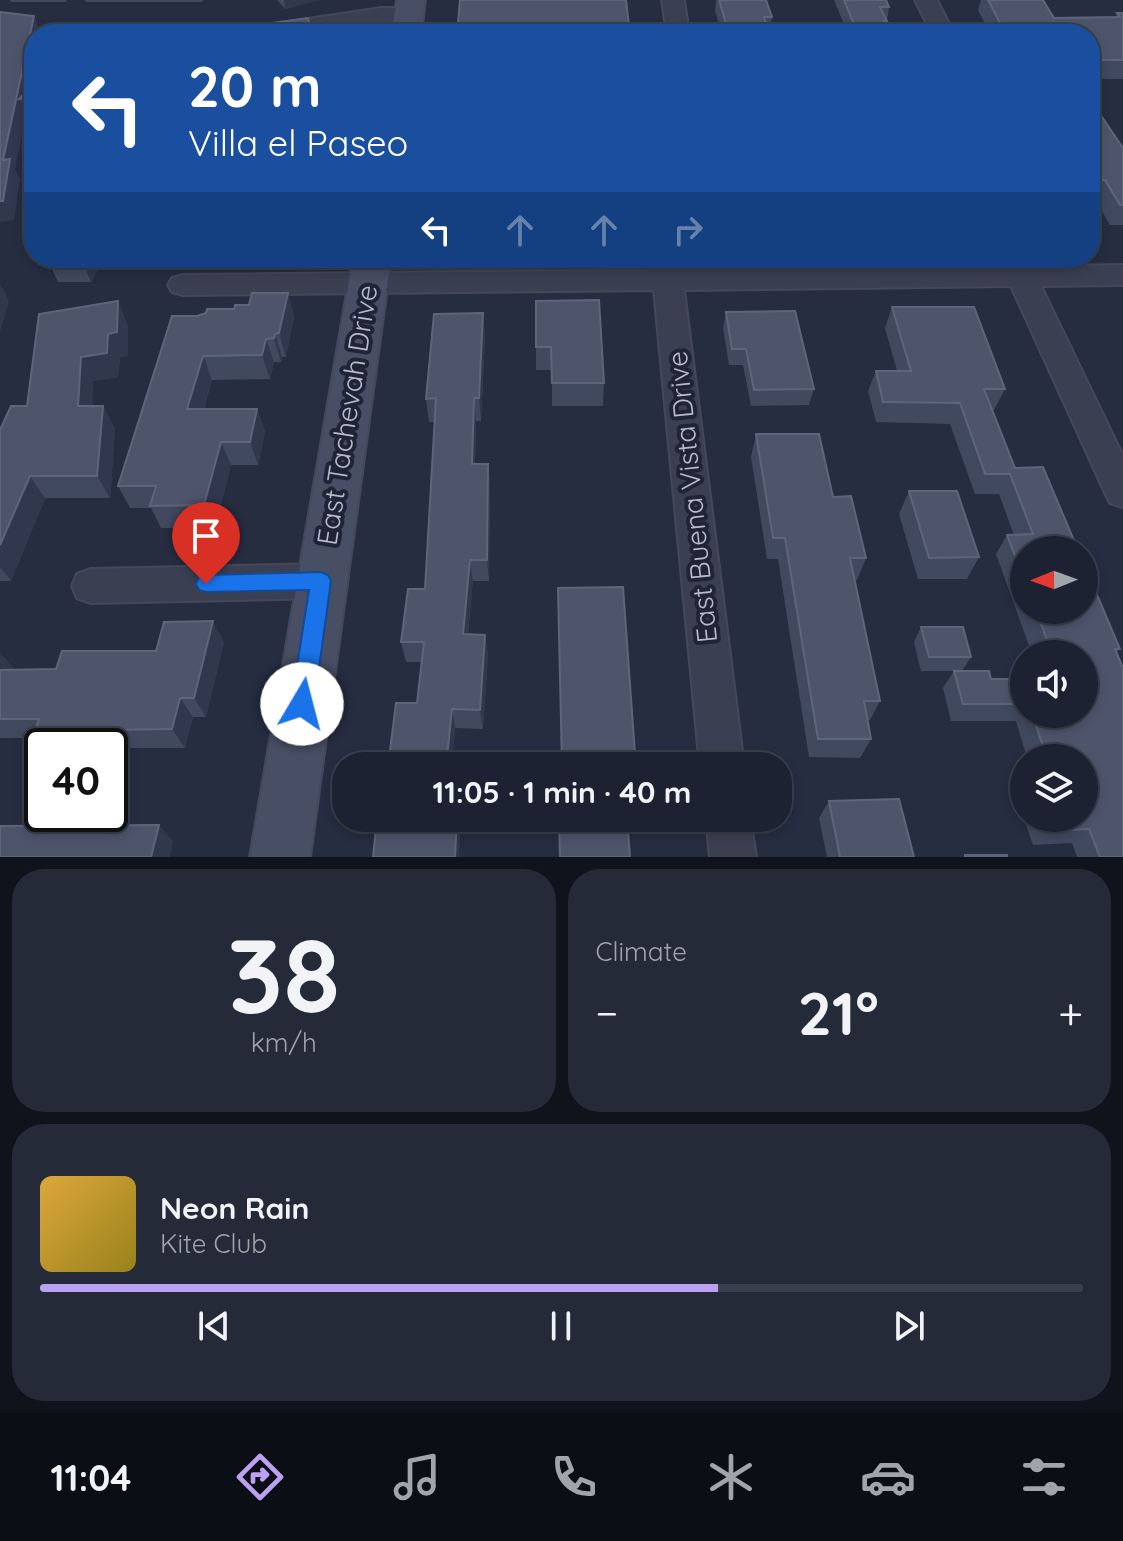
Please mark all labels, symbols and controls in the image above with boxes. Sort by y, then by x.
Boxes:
text: 20 m [188,51,322,121]
icon: left [56,56,160,160]
text: Villa el Paseo [188,120,408,165]
icon: left [414,208,458,252]
icon: ahead [498,208,542,252]
icon: ahead [582,208,626,252]
icon: right [666,208,710,252]
street label: East Tachevah Drive [309,282,384,548]
street label: East Buena Vista Drive [659,349,724,645]
pin [172,502,240,584]
icon: arrive [184,514,228,558]
north arrow [1010,536,1098,624]
map controls [1010,536,1098,832]
button: sound [1010,640,1098,728]
position arrow [260,662,344,746]
speed limit sign: 40 [24,728,128,832]
button: layers [1010,744,1098,832]
text: 11:05 · 1 min · 40 m [433,773,691,811]
text: 38 [227,909,340,1039]
text: Climate [596,935,687,968]
text: 21° [798,975,879,1050]
text: − [596,985,618,1040]
text: + [1058,985,1083,1040]
text: km/h [251,1026,317,1059]
text: Neon Rain [160,1189,309,1227]
text: Kite Club [160,1227,267,1260]
icon: previous [192,1304,236,1348]
icon: pause [539,1304,583,1348]
icon: next [887,1304,931,1348]
icon: directions [232,1449,288,1505]
icon: music [389,1449,445,1505]
icon: phone [546,1449,602,1505]
icon: climate [703,1449,759,1505]
icon: car [860,1449,916,1505]
icon: filters [1016,1449,1072,1505]
text: 11:04 [50,1455,132,1500]

